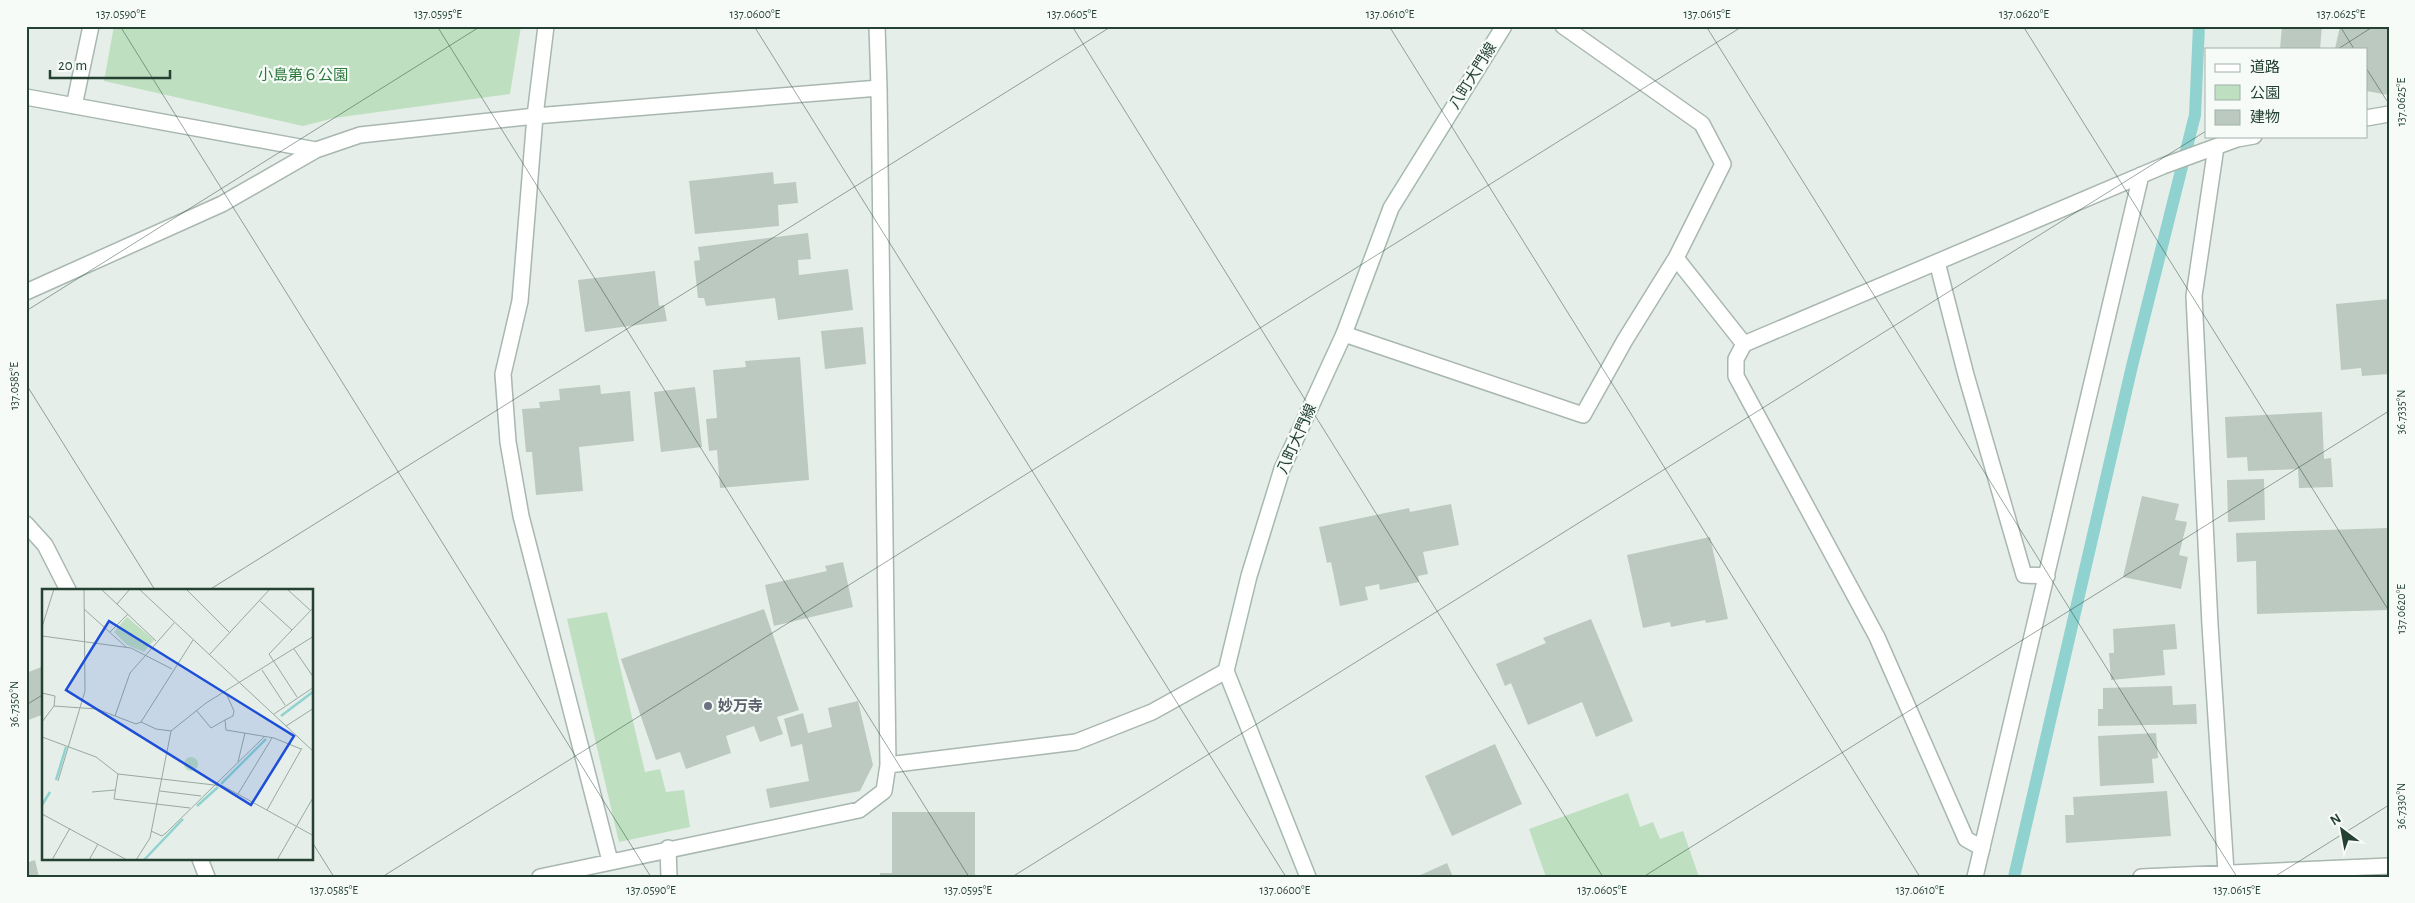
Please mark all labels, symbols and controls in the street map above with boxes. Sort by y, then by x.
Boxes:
text: 137.0590°E [96,8,146,20]
text: 137.0595°E [414,8,462,20]
text: 137.0600°E [730,8,781,20]
text: 137.0605°E [1047,8,1097,20]
text: 137.0610°E [1366,8,1414,20]
text: 137.0615°E [1683,8,1731,20]
text: 137.0620°E [1999,8,2049,20]
text: 137.0625°E [2317,8,2366,20]
street label: 八町大門線 [1446,40,1499,112]
scale bar [50,48,170,80]
legend [2205,48,2368,138]
text: 20 m [58,58,87,73]
text: 道路 [2250,59,2280,75]
park label: 小島第６公園 [258,67,348,83]
text: 137.0625°E [2395,77,2407,126]
text: 公園 [2250,85,2280,101]
text: 建物 [2250,109,2280,125]
text: 137.0585°E [8,362,20,410]
text: 36.7335°N [2395,390,2407,434]
street label: 八町大門線 [1274,401,1319,476]
text: 137.0620°E [2395,584,2407,634]
inset map [42,589,314,860]
text: 36.7350°N [8,681,20,727]
place label: 妙万寺 [718,698,763,714]
marker: 妙万寺 [702,700,714,712]
text: 36.7330°N [2395,783,2407,829]
north arrow [2318,806,2368,856]
text: N [2328,811,2343,828]
text: 137.0585°E [310,884,358,896]
text: 137.0590°E [626,884,676,896]
text: 137.0595°E [944,884,992,896]
text: 137.0600°E [1260,884,1311,896]
text: 137.0605°E [1577,884,1627,896]
text: 137.0610°E [1896,884,1944,896]
text: 137.0615°E [2213,884,2261,896]

